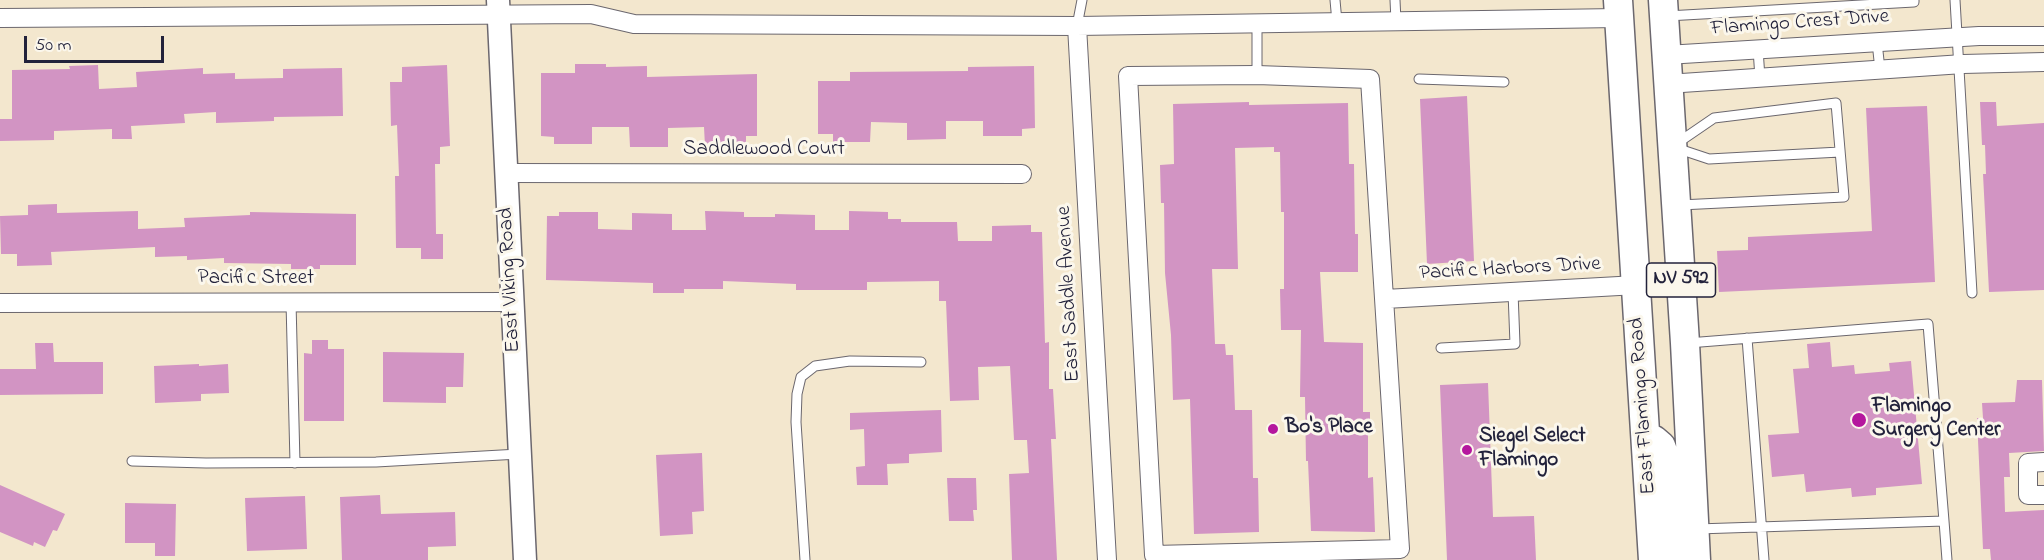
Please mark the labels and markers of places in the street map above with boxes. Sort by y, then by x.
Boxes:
place label: Flamingo Surgery Center [1872,395,2000,445]
marker: Flamingo Surgery Center [1850,411,1868,429]
place label: Bo's Place [1285,416,1373,442]
marker: Bo's Place [1266,422,1280,436]
place label: Siegel Select Flamingo [1479,425,1586,475]
marker: Siegel Select Flamingo [1460,443,1474,457]

